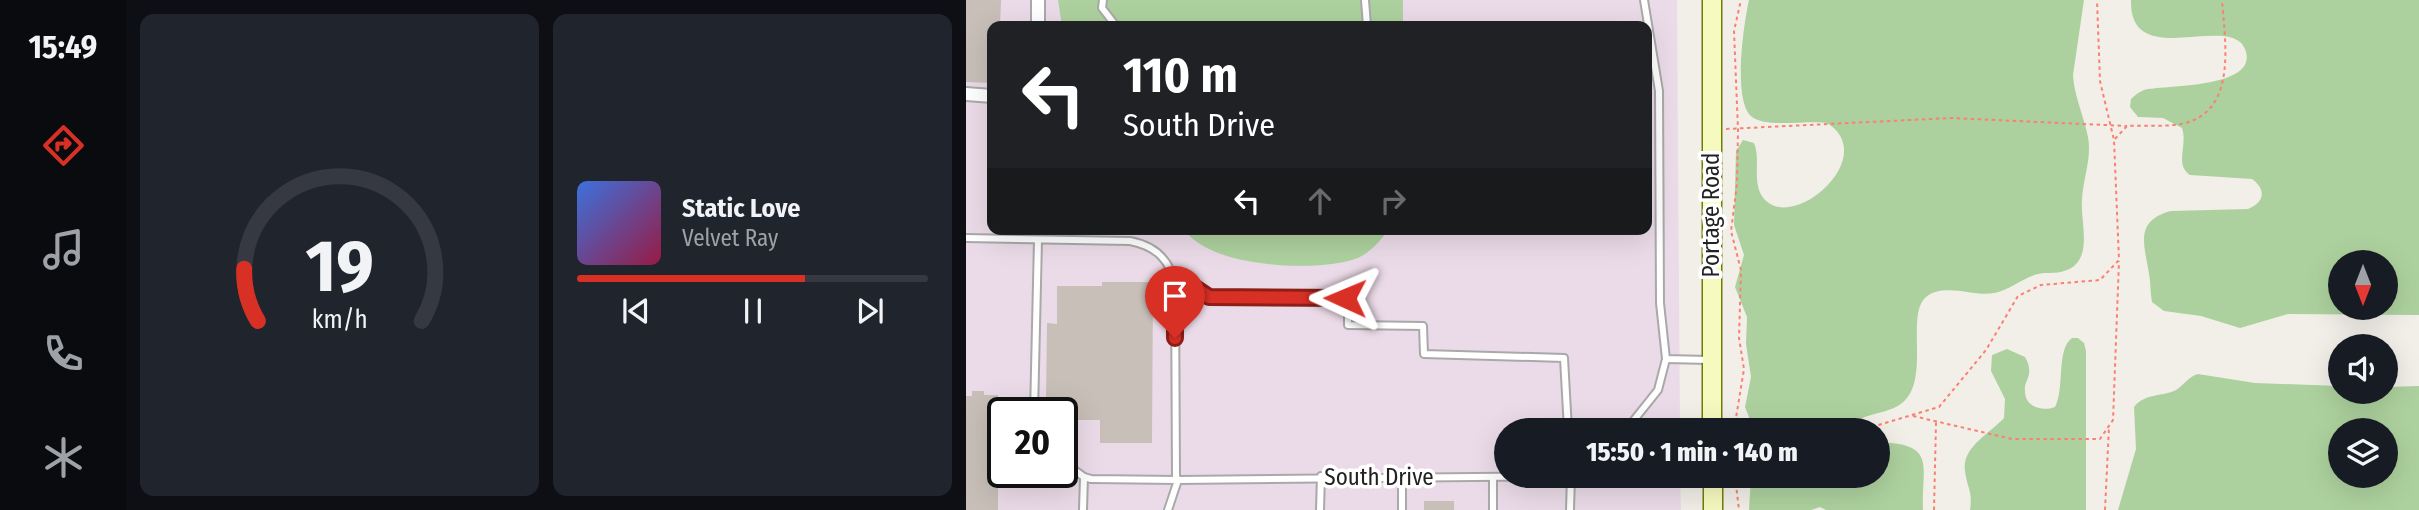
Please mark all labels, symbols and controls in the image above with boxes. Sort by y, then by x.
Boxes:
text: 15:49 [29,28,97,66]
text: 110 m [1123,46,1238,105]
icon: left [1008,49,1099,140]
text: South Drive [1123,106,1275,144]
icon: directions [39,121,88,170]
street label: Portage Road [1697,153,1725,277]
icon: left [1228,182,1266,220]
icon: ahead [1301,182,1339,220]
icon: right [1374,182,1412,220]
text: Static Love [682,193,800,224]
text: 19 [305,223,374,310]
text: Velvet Ray [682,224,778,252]
icon: music [39,225,88,274]
north arrow [2328,250,2398,320]
map controls [2328,250,2398,488]
position arrow [1308,261,1382,335]
pin [1145,266,1205,338]
icon: arrive [1156,277,1194,315]
icon: previous [617,292,655,330]
icon: pause [734,292,772,330]
icon: next [851,292,889,330]
text: km/h [312,305,367,335]
icon: phone [39,329,88,378]
button: sound [2328,334,2398,404]
speed limit sign: 20 [987,397,1078,488]
button: layers [2328,418,2398,488]
icon: climate [39,433,88,482]
text: 15:50 · 1 min · 140 m [1586,437,1798,468]
street label: South Drive [1324,463,1434,491]

